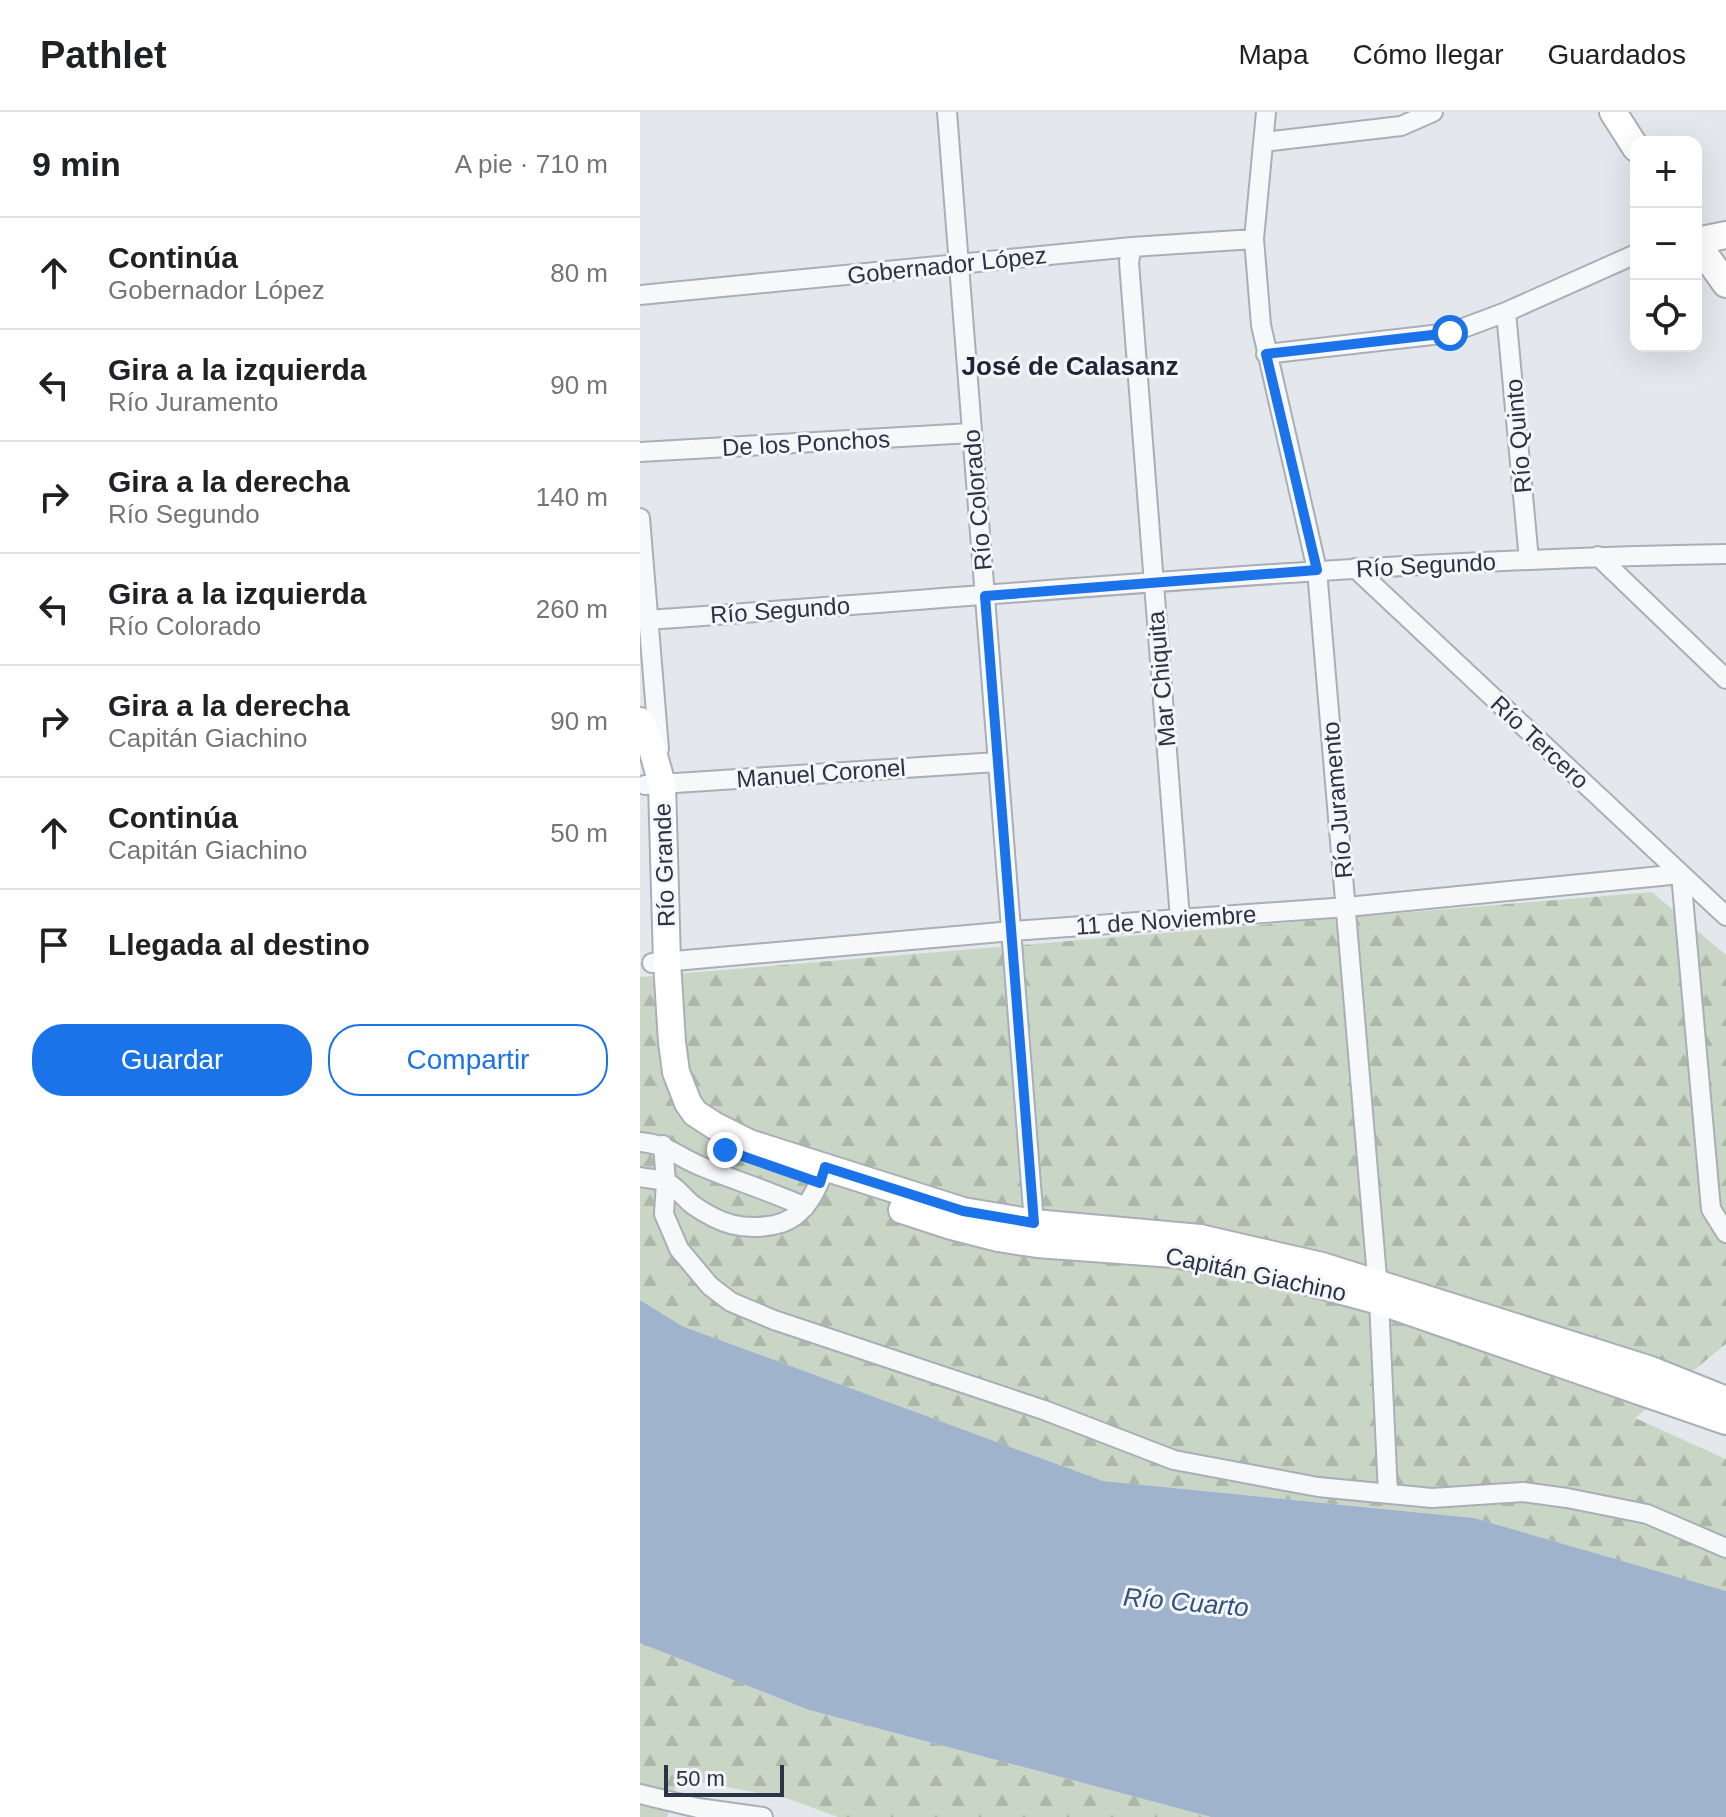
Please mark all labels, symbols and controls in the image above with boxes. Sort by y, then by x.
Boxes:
text: Pathlet [40,34,167,76]
text: Mapa [1238,39,1309,70]
text: Cómo llegar [1353,39,1503,70]
text: Guardados [1547,39,1686,70]
map controls [1630,136,1702,352]
button: + [1630,136,1702,208]
text: 9 min [32,145,121,183]
text: A pie · 710 m [455,149,608,179]
button: − [1630,208,1702,280]
text: Continúa [108,241,238,274]
street label: Gobernador López [846,241,1048,289]
icon: ahead [32,251,76,295]
text: 80 m [550,258,608,288]
text: Gobernador López [108,275,325,305]
button: locate [1630,280,1702,352]
route start [1432,315,1468,351]
district label: José de Calasanz [962,351,1178,381]
text: Gira a la izquierda [108,353,366,386]
icon: left [32,363,76,407]
text: 90 m [550,370,608,400]
street label: Río Quinto [1500,378,1536,494]
text: Río Juramento [108,387,279,417]
street label: De los Ponchos [721,425,891,461]
street label: Río Colorado [957,428,997,572]
text: Gira a la derecha [108,465,350,498]
icon: right [32,475,76,519]
text: 140 m [536,482,608,512]
text: Río Segundo [108,499,260,529]
street label: Río Segundo [1355,548,1497,582]
text: Gira a la izquierda [108,577,366,610]
icon: left [32,587,76,631]
street label: Río Segundo [709,592,851,628]
text: 260 m [536,594,608,624]
street label: Mar Chiquita [1142,609,1180,748]
text: Río Colorado [108,611,261,641]
text: Gira a la derecha [108,689,350,722]
street label: Río Tercero [1486,690,1594,794]
icon: right [32,699,76,743]
text: 90 m [550,706,608,736]
street label: Río Juramento [1317,720,1357,880]
text: Capitán Giachino [108,723,307,753]
street label: Manuel Coronel [736,754,906,792]
text: Continúa [108,801,238,834]
street label: Río Grande [648,803,680,927]
icon: ahead [32,811,76,855]
text: 50 m [550,818,608,848]
text: Capitán Giachino [108,835,307,865]
street label: 11 de Noviembre [1075,900,1257,940]
icon: arrive [32,923,76,967]
text: Llegada al destino [108,928,370,961]
button: Guardar [32,1024,312,1096]
button: Compartir [328,1024,608,1096]
route end [707,1132,743,1168]
street label: Capitán Giachino [1163,1242,1349,1306]
water label: Río Cuarto [1122,1582,1250,1622]
scale bar [664,1761,784,1797]
text: 50 m [676,1766,725,1791]

